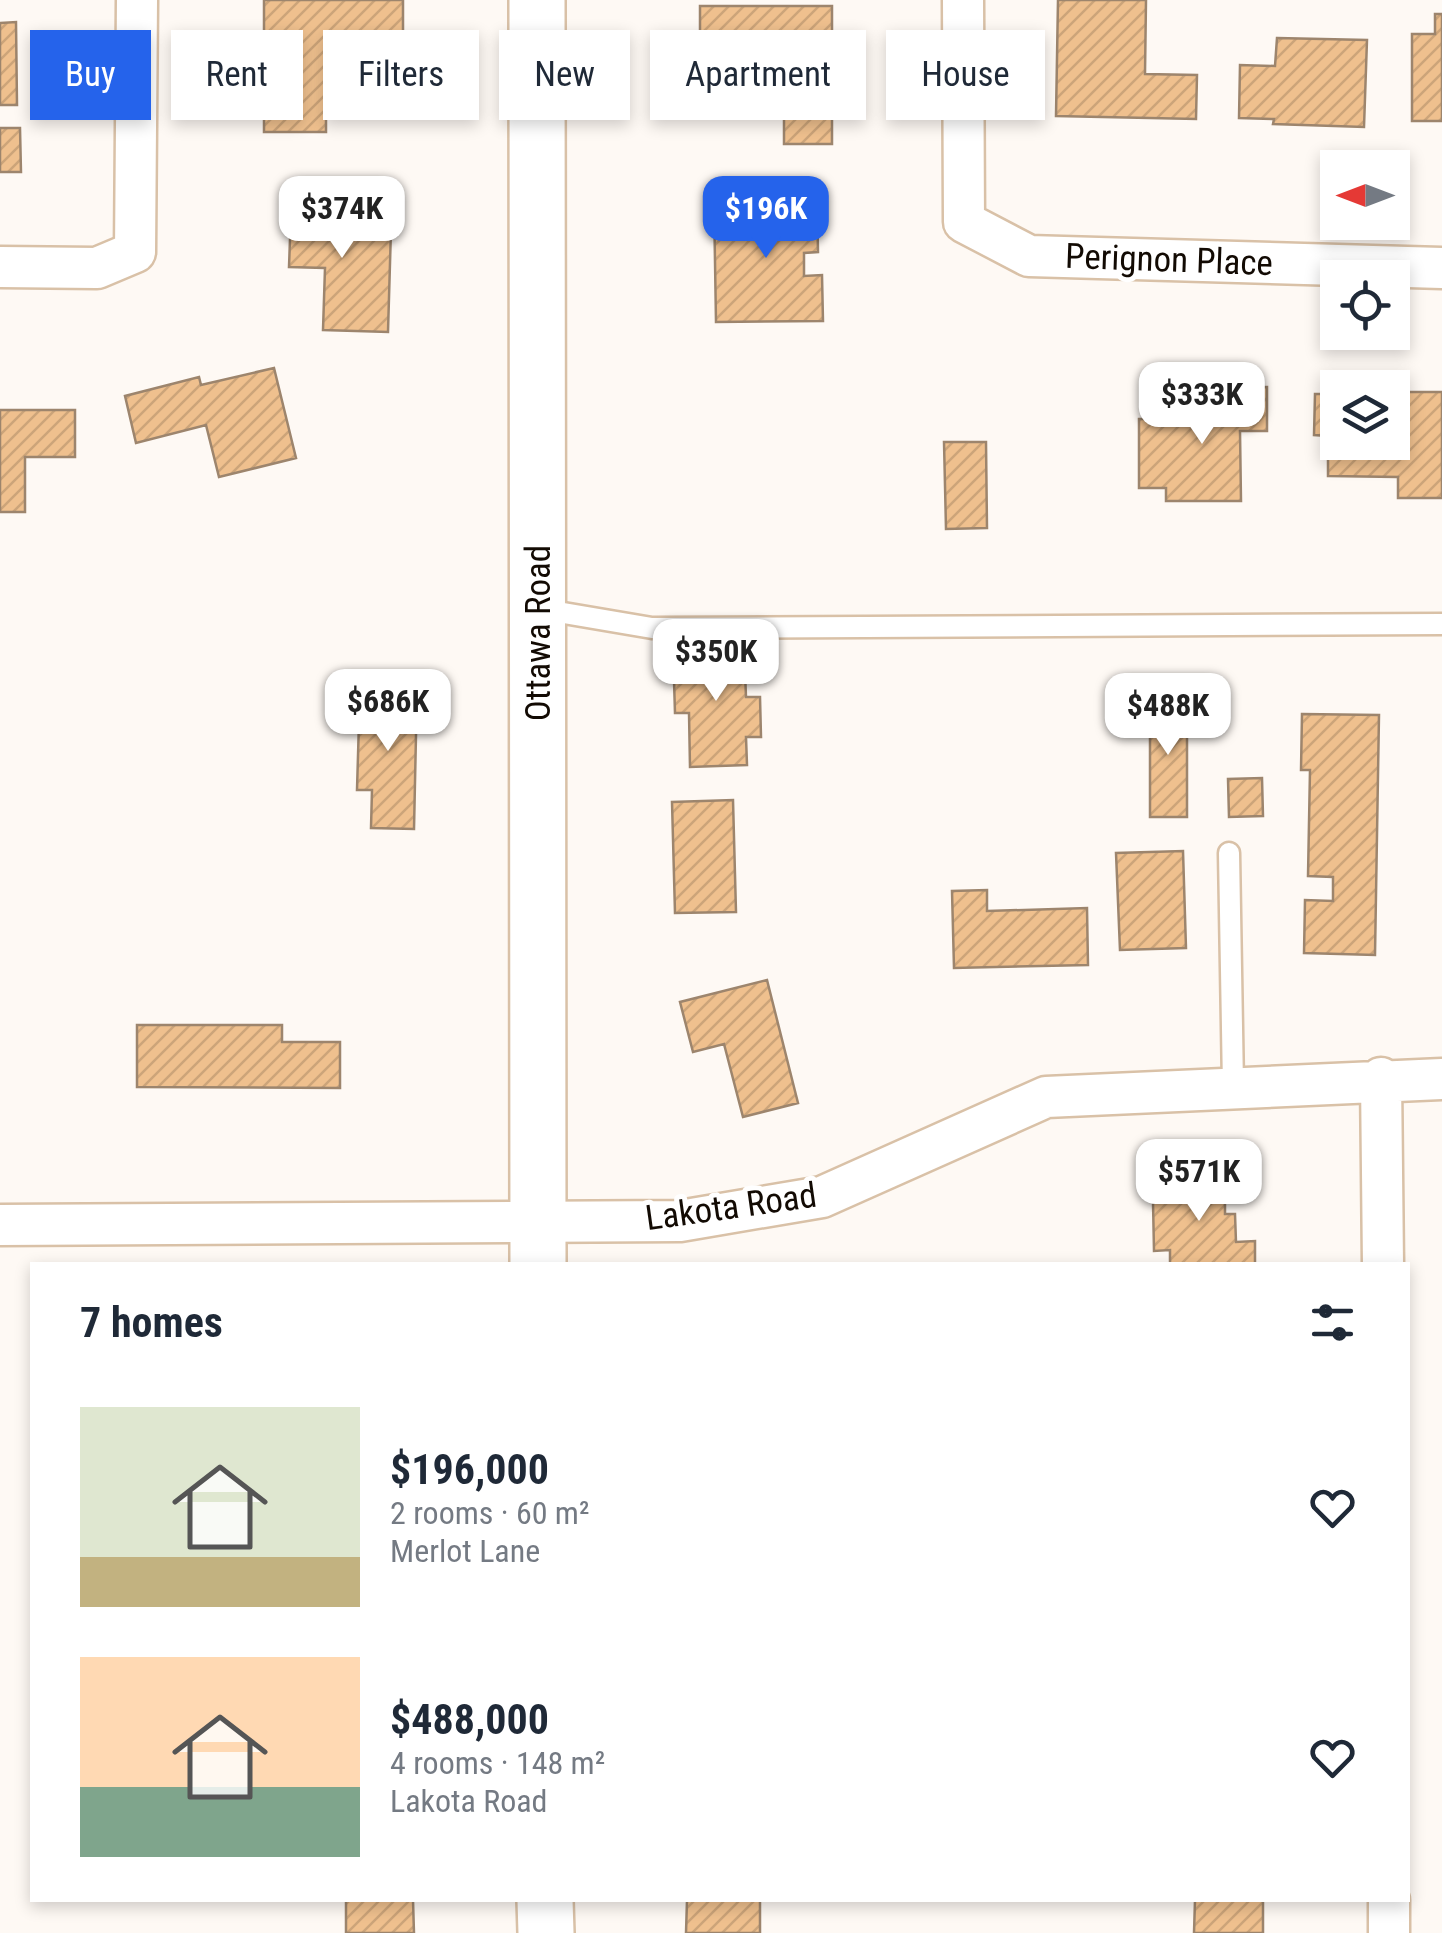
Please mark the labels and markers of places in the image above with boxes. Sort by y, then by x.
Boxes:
pin: $374K [272,176,412,261]
pin: $196K [696,176,836,261]
pin: $333K [1132,362,1272,447]
pin: $350K [646,619,786,704]
pin: $686K [318,669,458,754]
pin: $488K [1098,673,1238,758]
pin: $571K [1129,1139,1269,1224]

